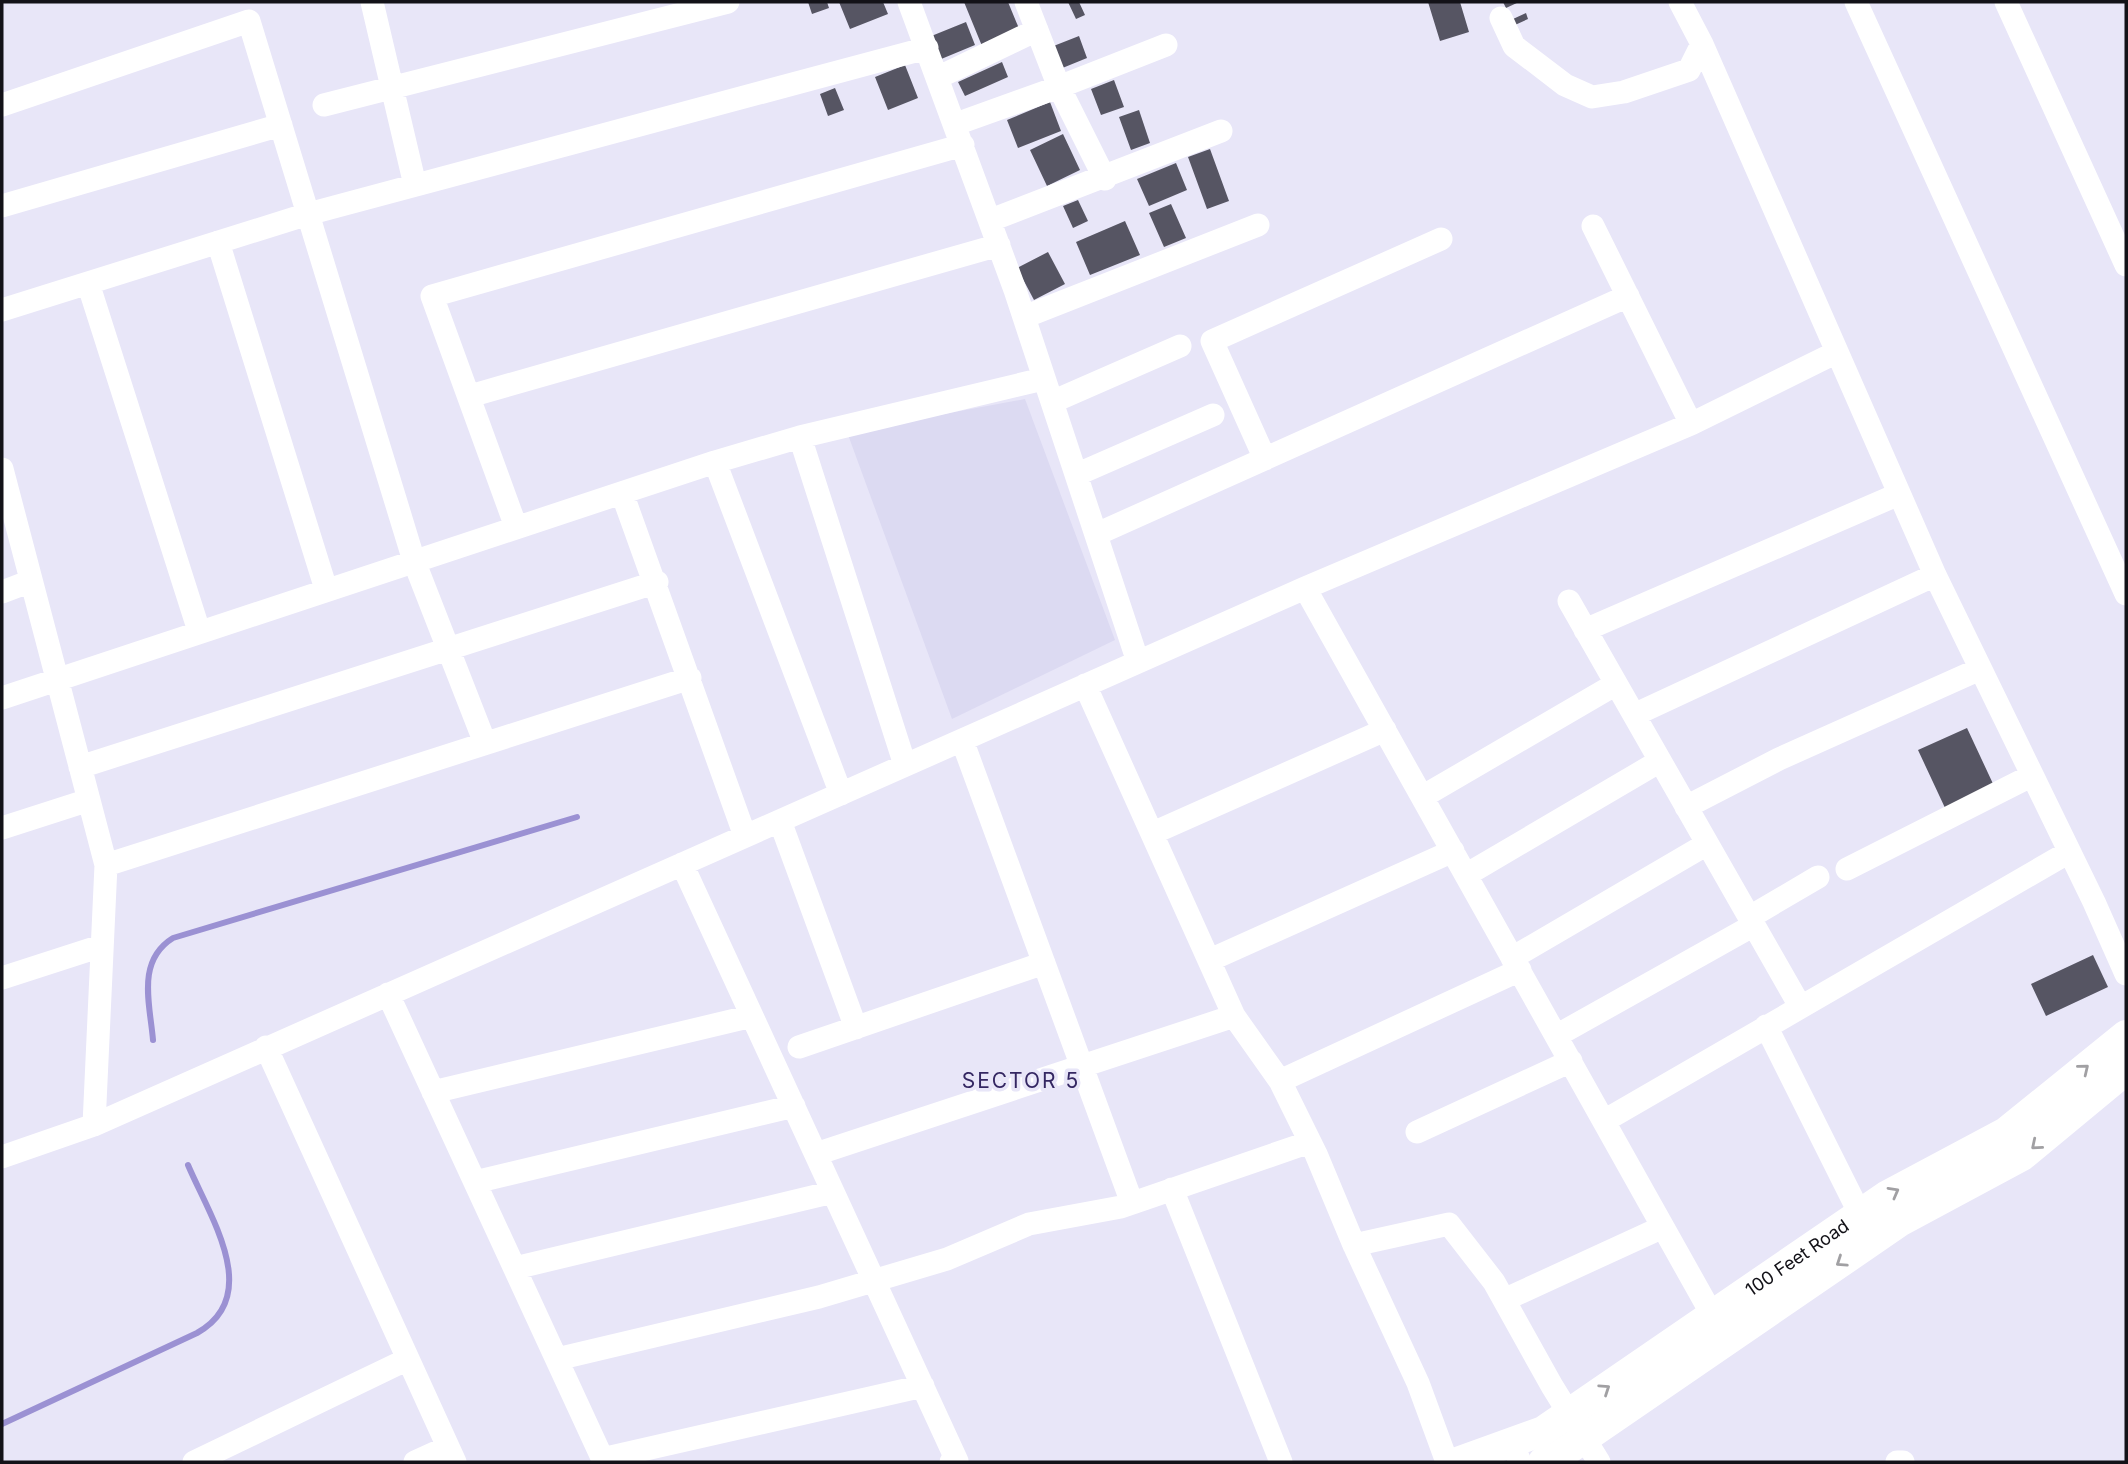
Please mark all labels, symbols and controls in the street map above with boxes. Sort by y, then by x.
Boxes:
one-way arrow [2075,1065,2088,1077]
district label: SECTOR 5 [962,1068,1080,1093]
one-way arrow [2031,1137,2044,1149]
one-way arrow [1887,1187,1899,1200]
street label: 100 Feet Road [1741,1214,1852,1300]
one-way arrow [1836,1254,1849,1266]
one-way arrow [1597,1385,1610,1397]

